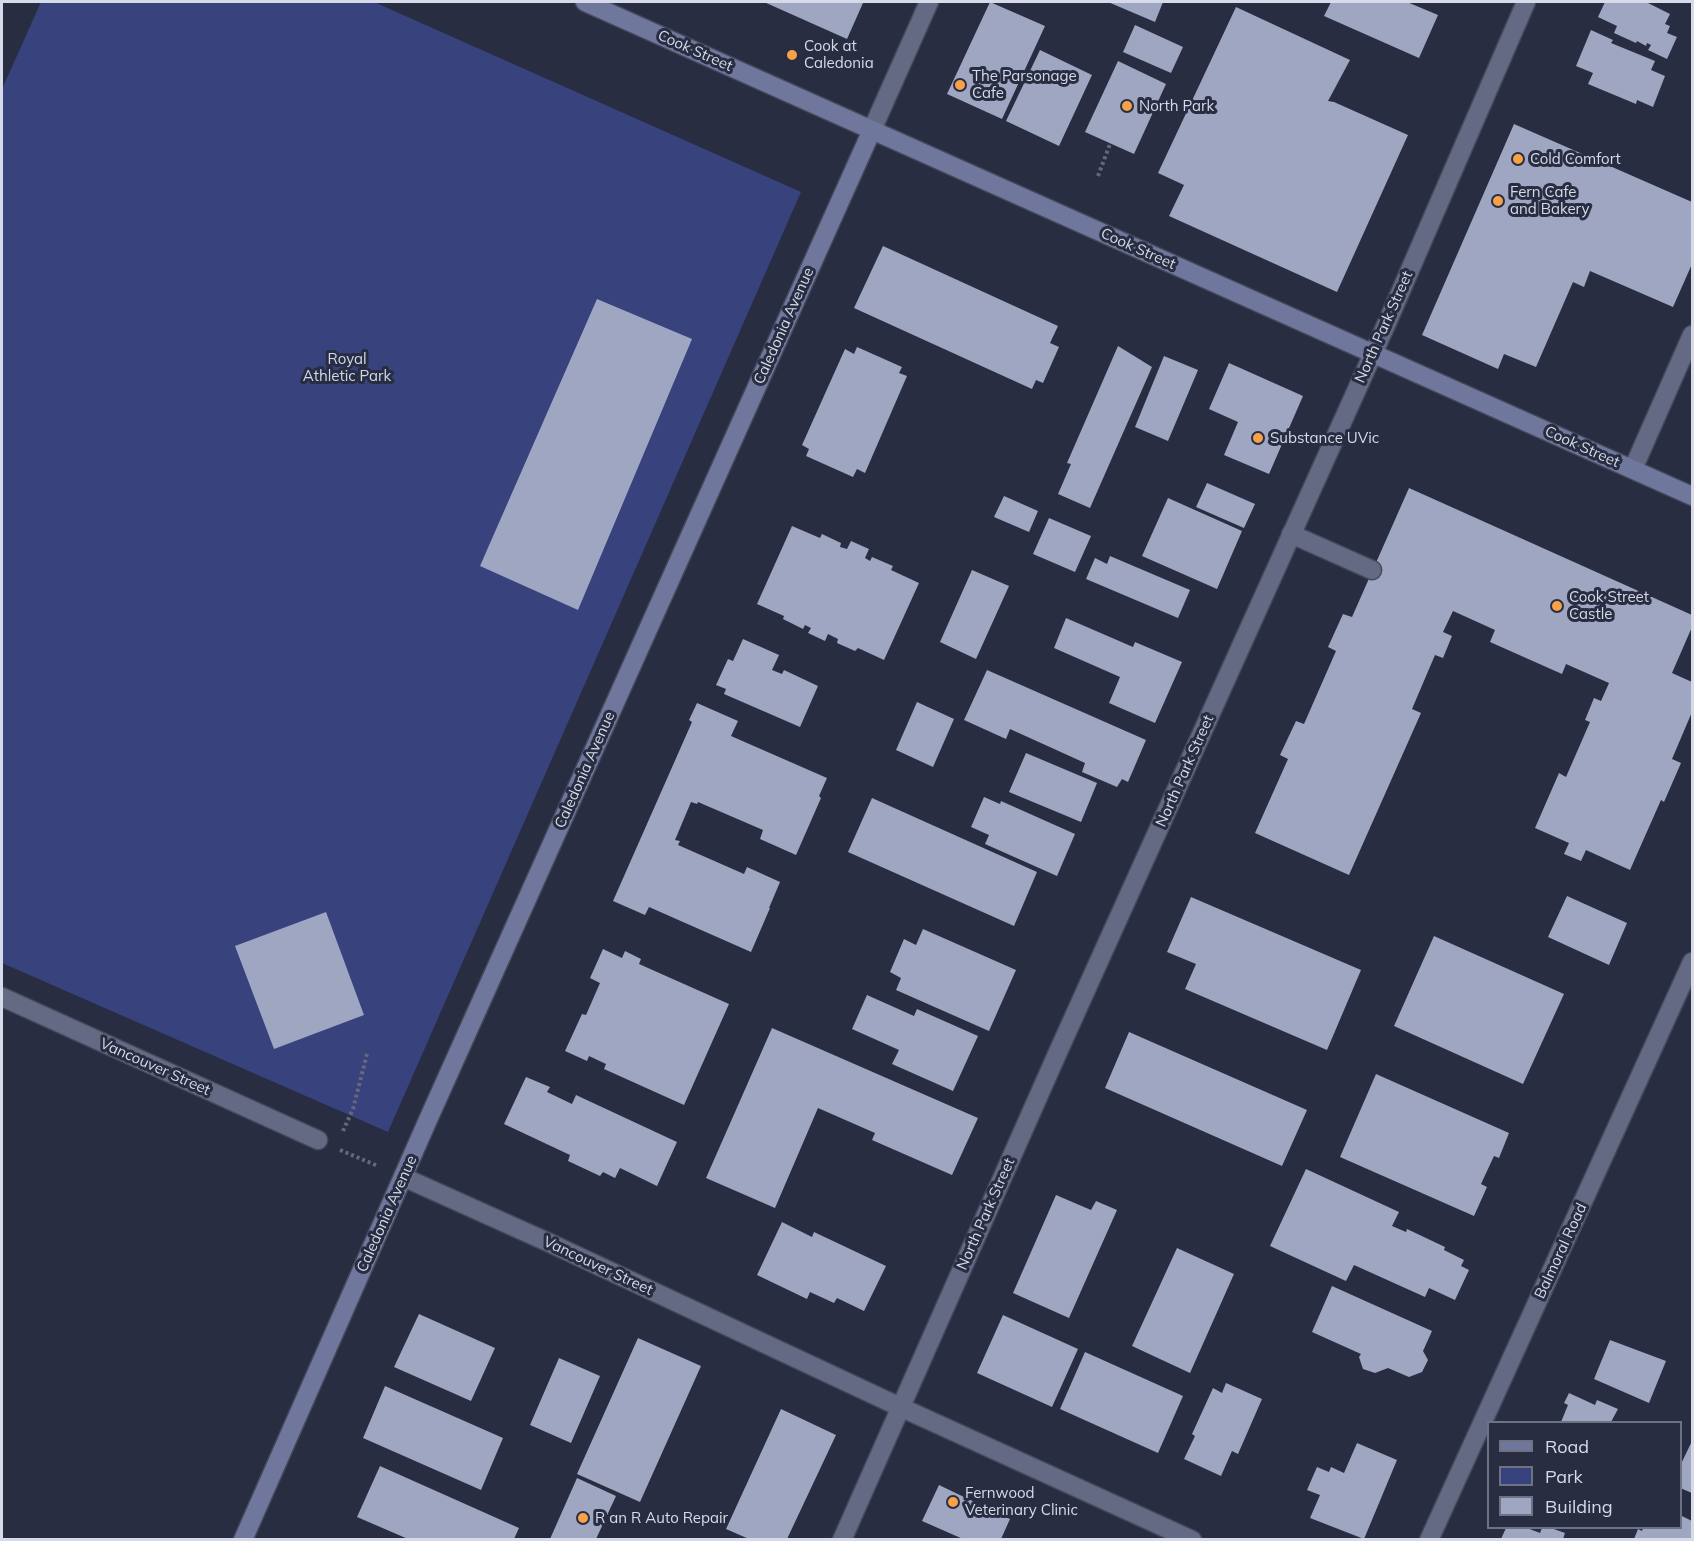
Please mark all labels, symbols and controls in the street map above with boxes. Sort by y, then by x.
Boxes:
street label: Cook Street [655,27,735,75]
place label: Cook at Caledonia [804,37,874,72]
marker: Cook at Caledonia [785,48,799,62]
place label: The Parsonage Cafe [972,67,1077,102]
marker: The Parsonage Cafe [953,78,967,92]
place label: North Park [1139,97,1214,115]
marker: North Park [1120,99,1134,113]
place label: Cold Comfort [1530,150,1621,168]
marker: Cold Comfort [1511,152,1525,166]
place label: Fern Cafe and Bakery [1510,183,1589,218]
marker: Fern Cafe and Bakery [1491,194,1505,208]
street label: Cook Street [1098,225,1178,273]
street label: Caledonia Avenue [750,265,818,387]
street label: North Park Street [1351,268,1417,386]
park label: Royal Athletic Park [303,350,391,385]
street label: Cook Street [1542,423,1622,471]
place label: Substance UVic [1270,429,1379,447]
marker: Substance UVic [1251,431,1265,445]
place label: Cook Street Castle [1569,588,1649,623]
marker: Cook Street Castle [1550,599,1564,613]
street label: Caledonia Avenue [551,709,619,831]
street label: North Park Street [1152,712,1218,830]
street label: Vancouver Street [97,1035,213,1099]
street label: Caledonia Avenue [353,1153,421,1275]
street label: North Park Street [953,1155,1019,1273]
street label: Balmoral Road [1531,1200,1591,1302]
street label: Vancouver Street [540,1233,656,1299]
legend [1487,1421,1682,1529]
text: Road [1545,1435,1589,1458]
text: Park [1545,1465,1583,1488]
place label: Fernwood Veterinary Clinic [965,1484,1078,1519]
marker: Fernwood Veterinary Clinic [946,1495,960,1509]
text: Building [1545,1495,1613,1518]
place label: R an R Auto Repair [595,1509,728,1527]
marker: R an R Auto Repair [576,1511,590,1525]

